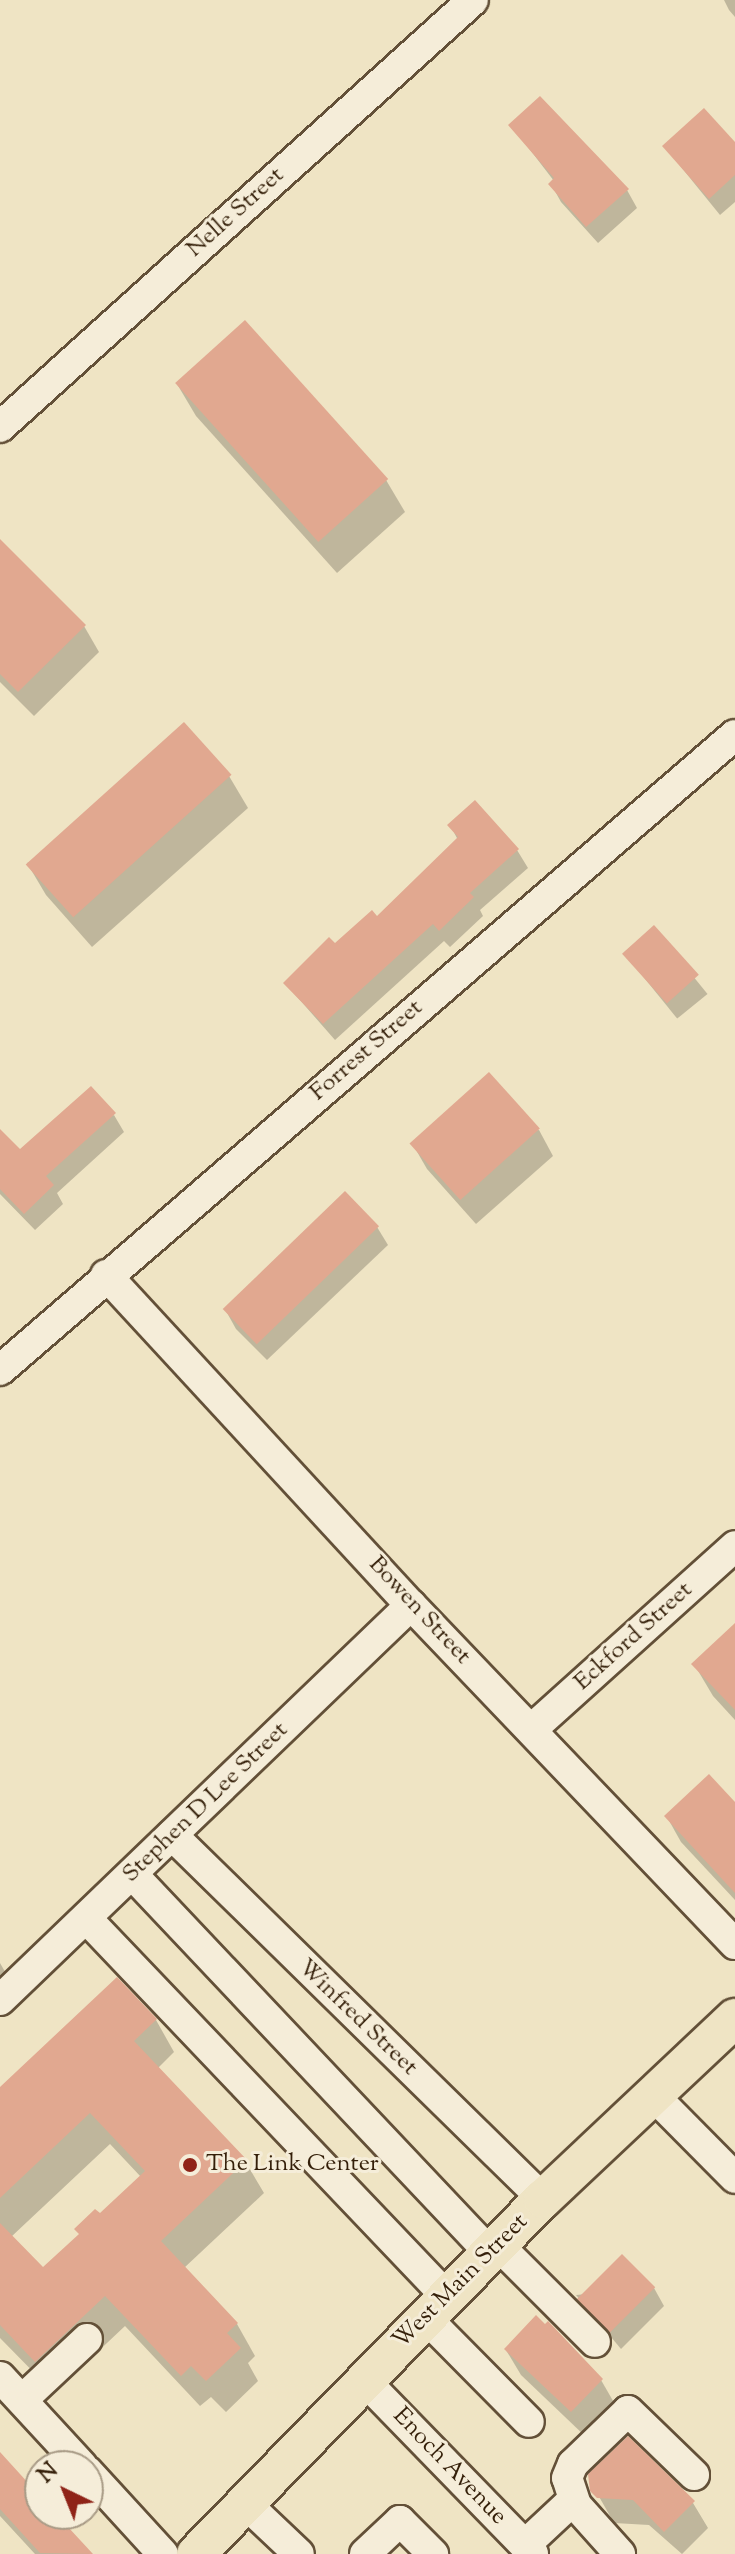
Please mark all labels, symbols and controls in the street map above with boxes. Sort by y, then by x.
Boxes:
street label: Nelle Street [181,162,291,264]
street label: Forrest Street [305,994,429,1108]
street label: Bowen Street [362,1551,476,1671]
street label: Eckford Street [569,1576,699,1698]
street label: Stephen D Lee Street [117,1717,295,1889]
street label: Winfred Street [291,1954,423,2082]
place label: The Link Center [206,2151,379,2179]
marker: The Link Center [181,2156,199,2174]
street label: West Main Street [387,2208,535,2356]
street label: Enoch Avenue [386,2402,512,2532]
north arrow [24,2450,104,2530]
text: N [32,2456,66,2492]

